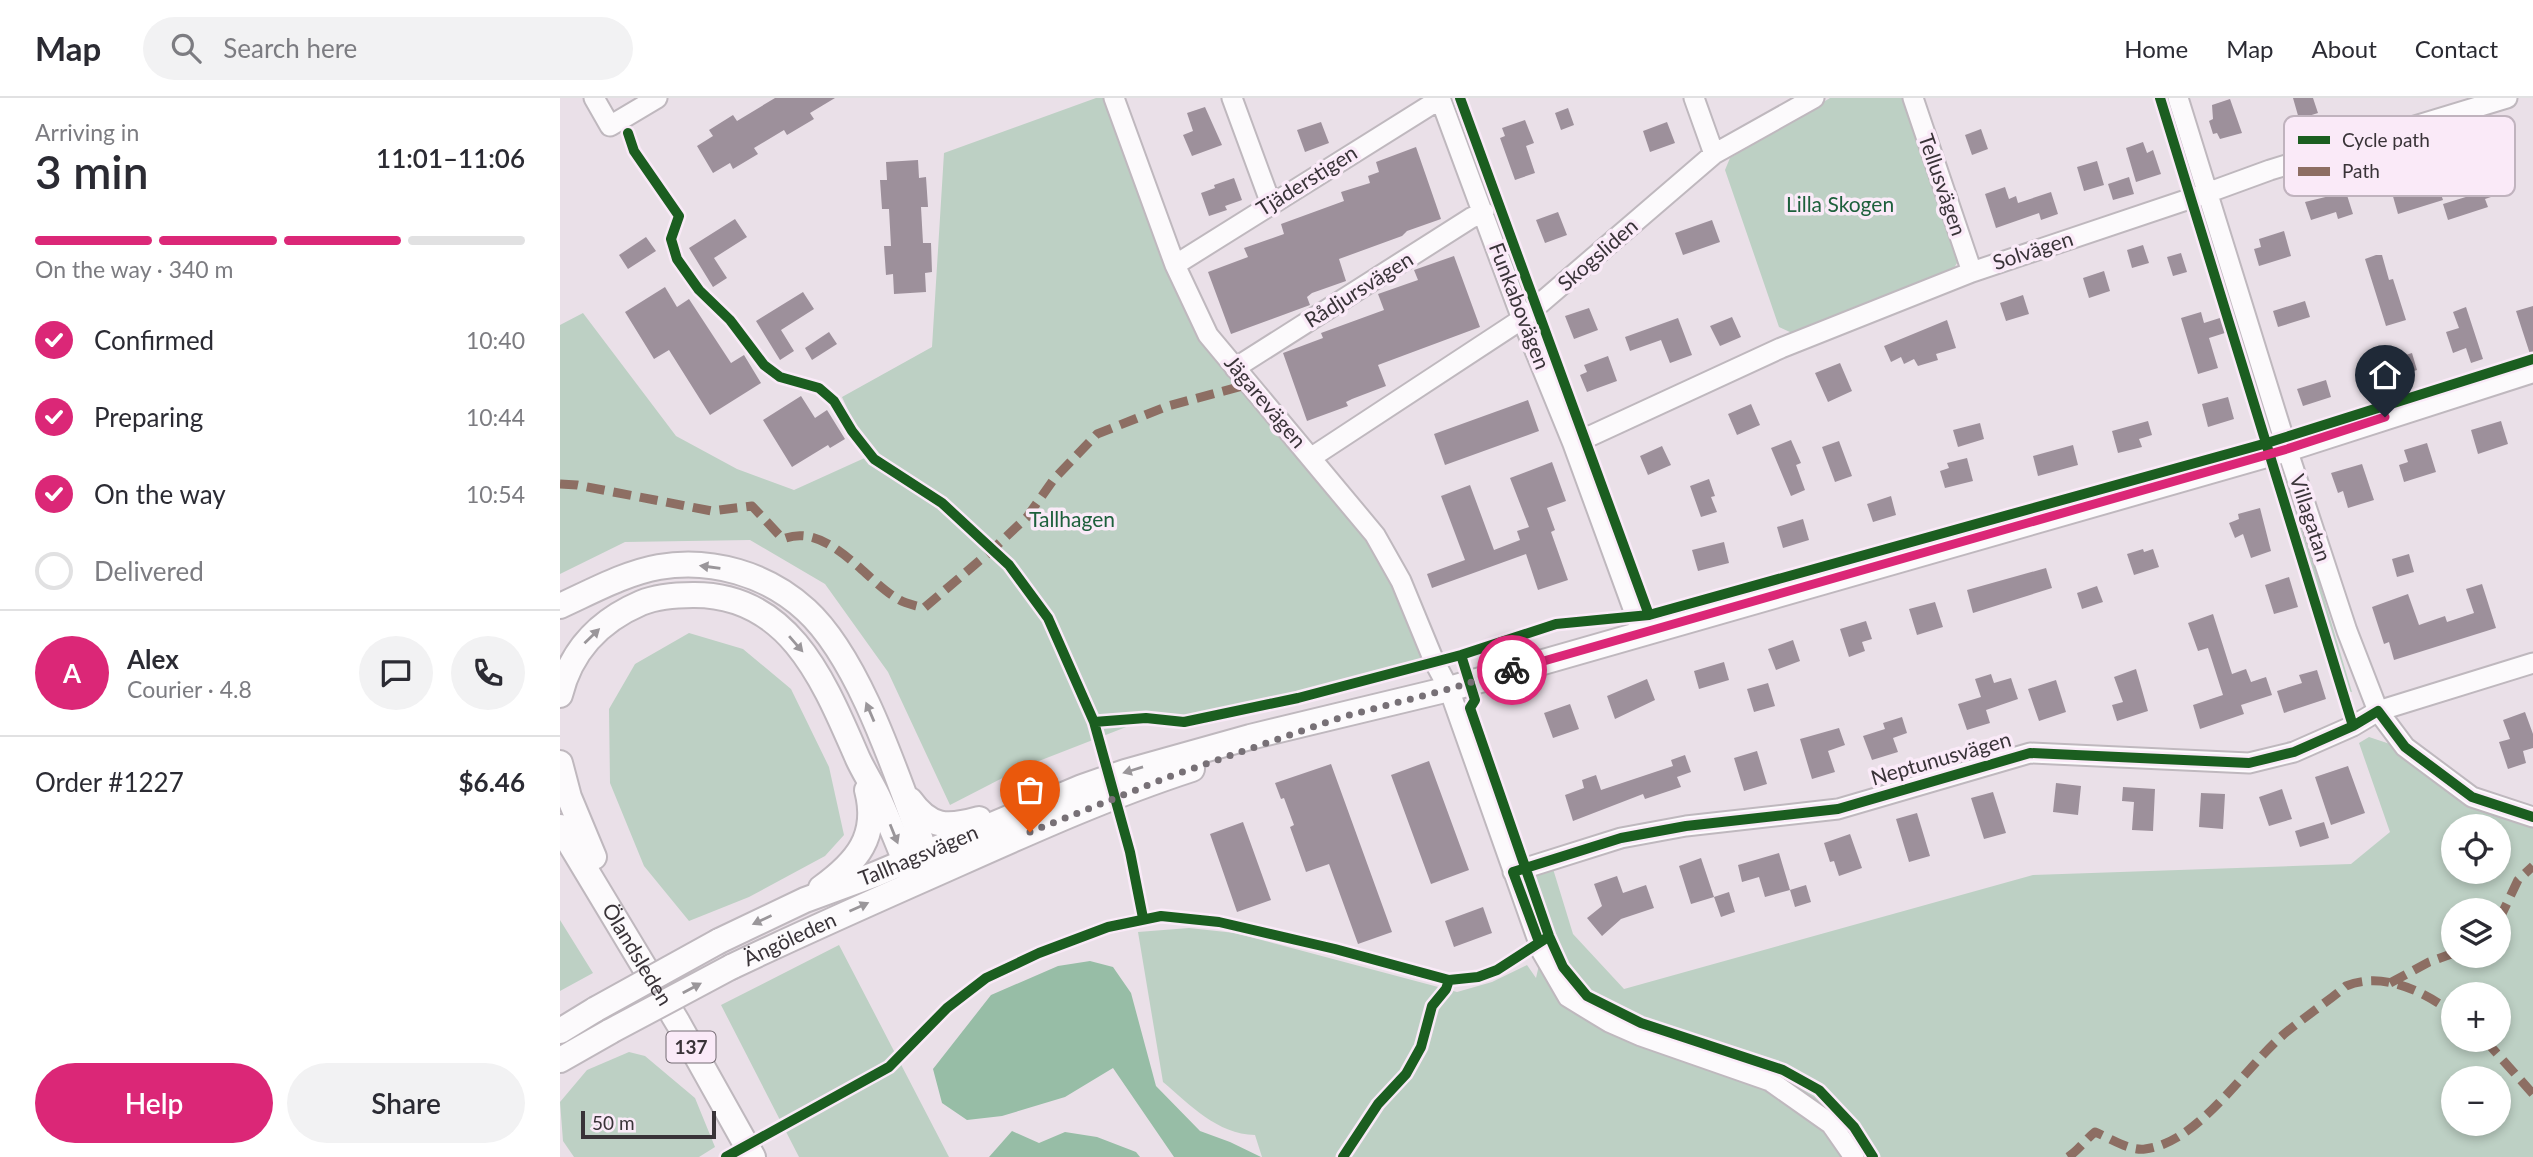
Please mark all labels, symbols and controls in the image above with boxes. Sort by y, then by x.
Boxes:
search box [143,17,633,80]
text: Map [35,28,101,68]
icon: search [167,29,205,67]
text: Search here [223,32,357,64]
text: Home [2124,34,2188,63]
text: Map [2226,34,2274,63]
text: About [2312,34,2377,63]
text: Contact [2415,34,2498,63]
legend [2284,116,2515,196]
text: Arriving in [35,118,139,146]
text: Cycle path [2342,128,2430,151]
street label: Tellusvägen [1914,130,1973,239]
street label: Tjäderstigen [1251,139,1361,220]
text: 11:01–11:06 [376,142,525,174]
text: 3 min [35,144,149,199]
text: Path [2342,159,2380,182]
park label: Lilla Skogen [1786,191,1894,216]
street label: Skogsliden [1552,212,1642,295]
street label: Solvägen [1989,225,2076,274]
street label: Funkabovägen [1485,239,1556,372]
street label: Rådjursvägen [1299,246,1417,332]
text: On the way · 340 m [35,255,234,283]
icon: check [35,321,73,359]
text: Confirmed [94,324,214,356]
text: 10:40 [466,326,525,354]
pin [2355,345,2415,417]
street label: Jägarevägen [1220,350,1312,452]
icon: home [2366,356,2404,394]
icon: check [35,398,73,436]
text: Preparing [94,401,203,433]
text: 10:44 [466,403,525,431]
street label: Villagatan [2286,471,2337,564]
icon: check [35,475,73,513]
text: On the way [94,478,226,510]
text: 10:54 [466,480,525,508]
park label: Tallhagen [1029,506,1115,531]
text: Delivered [94,555,204,587]
one-way arrow [699,561,721,572]
one-way arrow [583,627,600,644]
courier [1477,635,1547,705]
button: chat [359,636,433,710]
button: phone [451,636,525,710]
one-way arrow [788,636,803,653]
text: Alex [127,643,179,675]
icon: bike [1493,651,1531,689]
text: A [63,657,81,689]
text: Courier · 4.8 [127,675,252,703]
one-way arrow [864,702,876,722]
street label: Neptunusvägen [1868,726,2014,790]
pin [1000,760,1060,832]
text: Order #1227 [35,766,184,798]
text: $6.46 [459,766,525,798]
one-way arrow [1122,766,1143,776]
icon: bag [1011,771,1049,809]
map controls [2441,814,2511,1136]
button: locate [2441,814,2511,884]
street label: Tallhagsvägen [855,818,981,890]
one-way arrow [888,823,899,844]
street label: Ölandsleden [598,898,679,1010]
button: layers [2441,898,2511,968]
one-way arrow [849,901,869,913]
street label: Ängöleden [739,906,840,970]
one-way arrow [752,915,772,926]
one-way arrow [683,982,702,994]
button: + [2441,982,2511,1052]
road number: 137 [666,1032,716,1063]
button: Help [35,1063,273,1143]
button: Share [287,1063,525,1143]
button: − [2441,1066,2511,1136]
scale bar [581,1108,716,1140]
text: 50 m [592,1111,635,1134]

